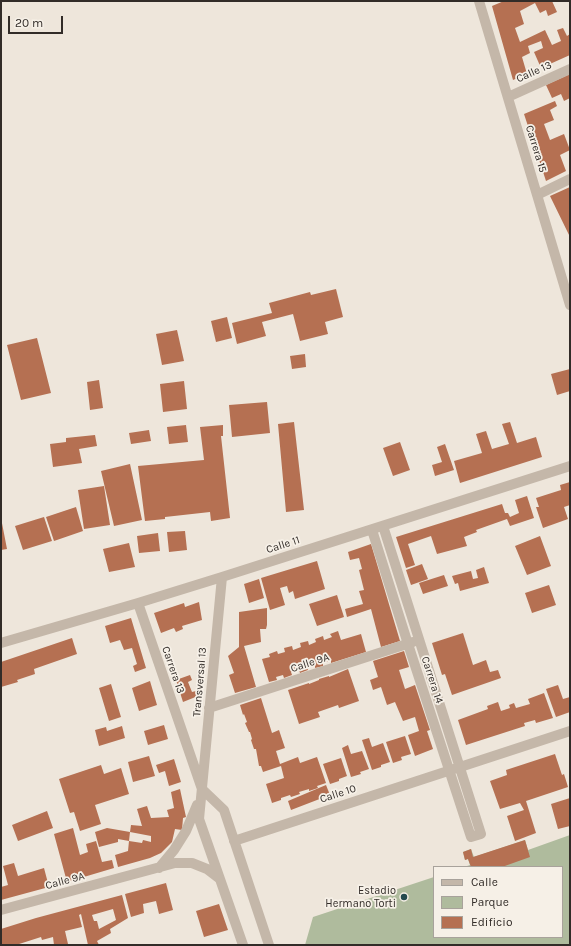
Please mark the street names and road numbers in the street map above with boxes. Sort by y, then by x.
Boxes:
street label: Calle 13 [514,58,554,86]
street label: Carrera 15 [523,124,549,174]
street label: Calle 11 [265,533,301,557]
street label: Carrera 13 [159,645,187,695]
street label: Transversal 13 [190,647,210,717]
street label: Calle 9A [289,651,331,675]
street label: Carrera 14 [418,655,446,705]
street label: Calle 10 [318,782,358,806]
street label: Calle 9A [44,869,86,893]

